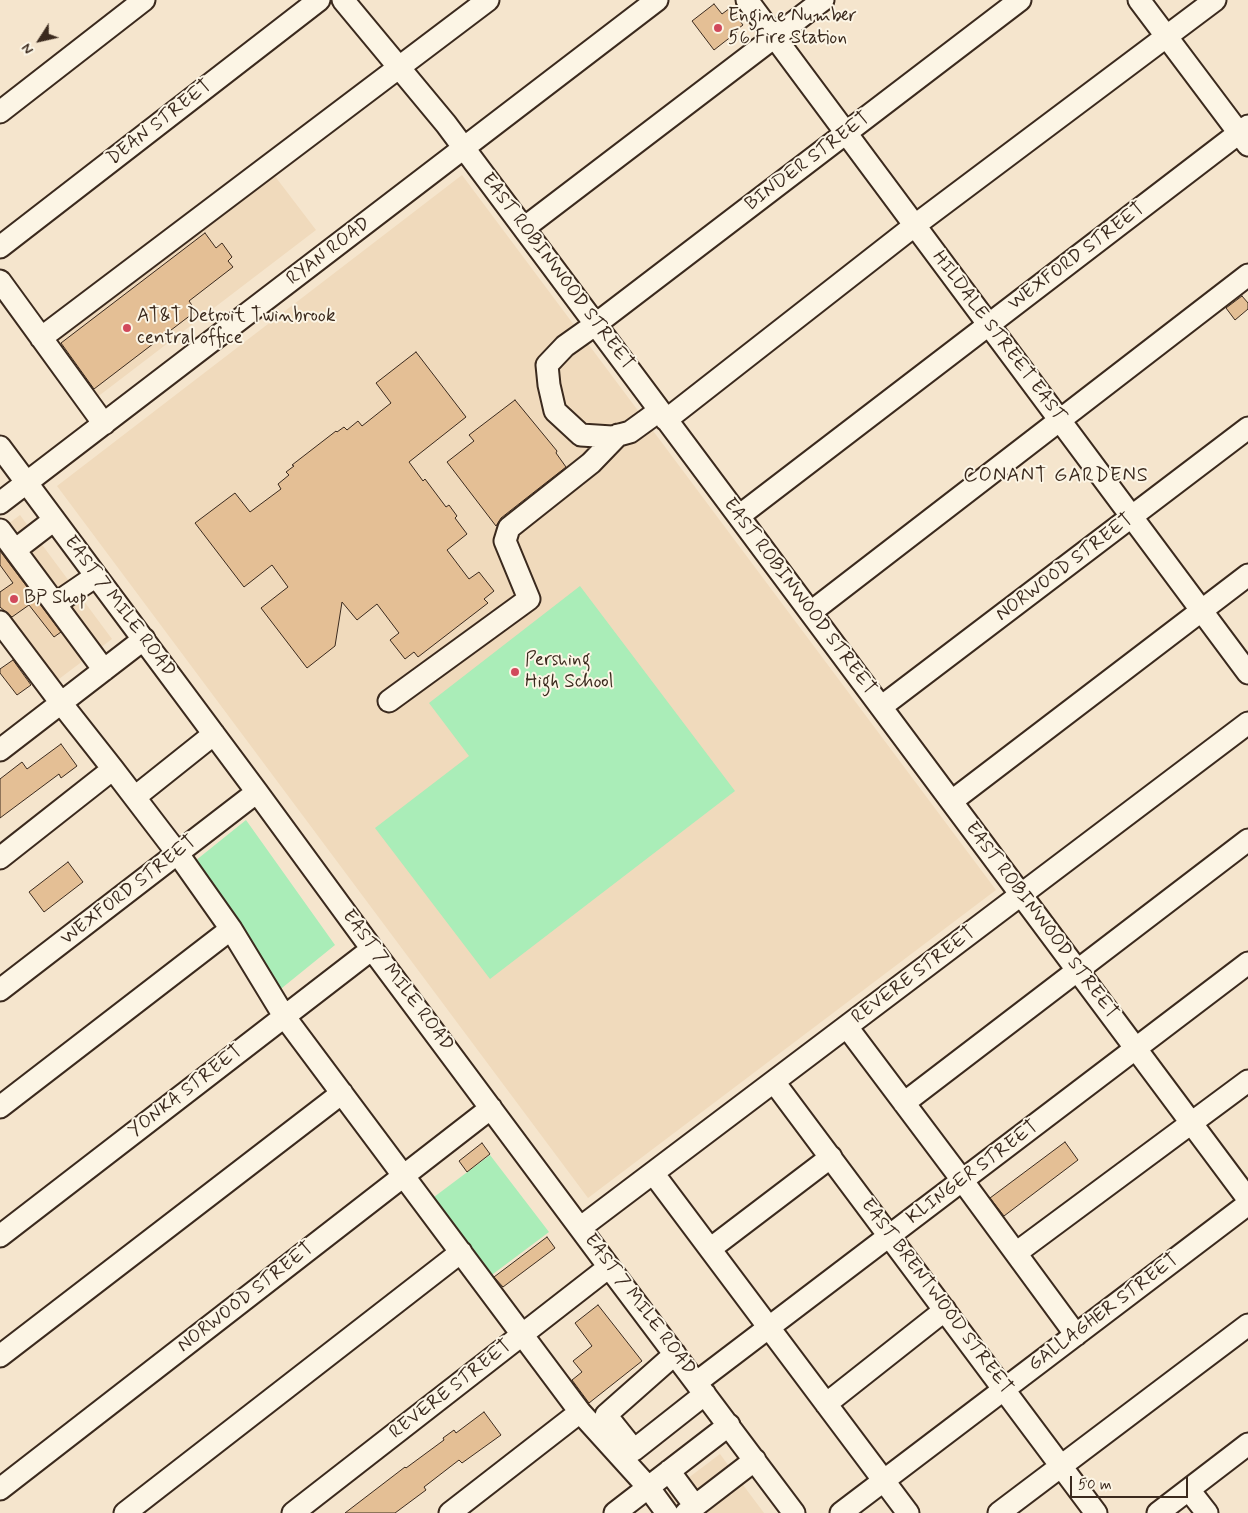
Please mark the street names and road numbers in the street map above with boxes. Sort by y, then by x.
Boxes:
street label: DEAN STREET [103,75,217,171]
street label: BINDER STREET [741,108,875,216]
street label: EAST ROBINWOOD STREET [475,169,639,375]
street label: WEXFORD STREET [1004,198,1150,316]
street label: RYAN ROAD [283,213,375,291]
street label: HILDALE STREET EAST [926,247,1070,427]
street label: EAST ROBINWOOD STREET [717,494,881,700]
street label: NORWOOD STREET [992,509,1138,627]
street label: EAST 7 MILE ROAD [58,532,180,682]
street label: EAST ROBINWOOD STREET [959,818,1123,1024]
street label: WEXFORD STREET [57,831,201,951]
street label: EAST 7 MILE ROAD [336,906,458,1056]
street label: REVERE STREET [848,922,980,1030]
street label: YONKA STREET [125,1041,247,1143]
street label: KLINGER STREET [903,1116,1043,1230]
street label: EAST BRENTWOOD STREET [855,1195,1017,1399]
street label: EAST 7 MILE ROAD [578,1230,700,1380]
street label: NORWOOD STREET [174,1238,318,1358]
street label: GALLAGHER STREET [1024,1249,1184,1377]
street label: REVERE STREET [385,1335,517,1445]

